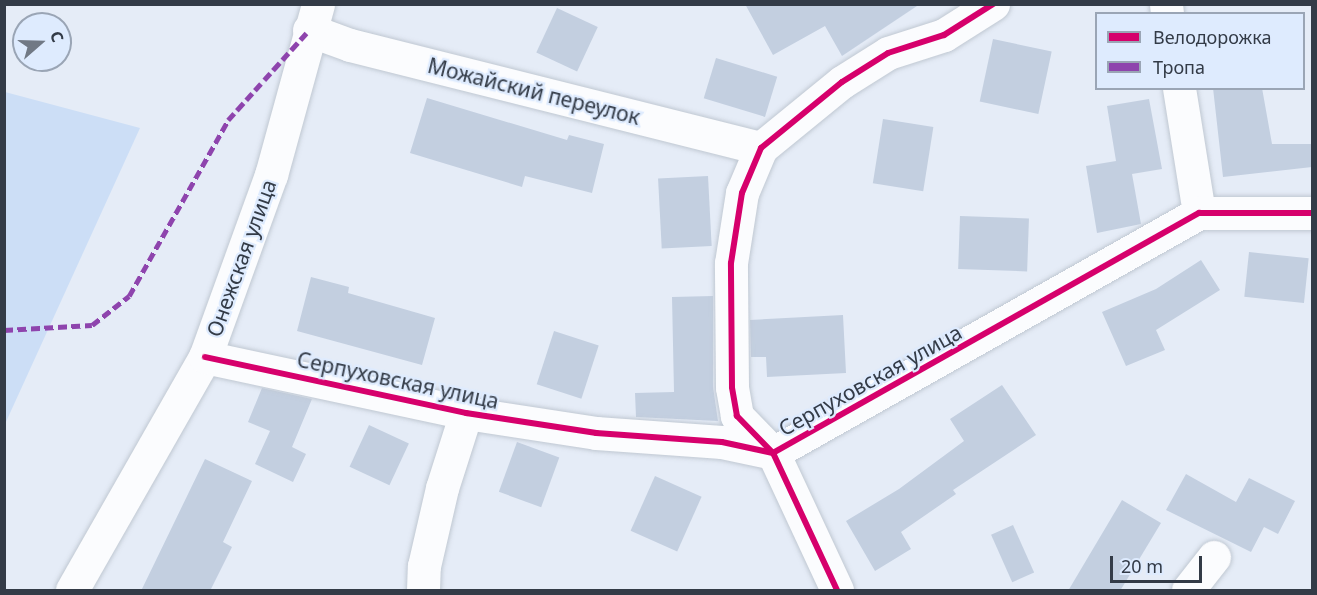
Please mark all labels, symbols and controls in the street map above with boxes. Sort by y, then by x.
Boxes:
north arrow [12,12,72,72]
legend [1095,12,1305,90]
text: Велодорожка [1153,25,1271,49]
text: С [45,28,69,45]
street label: Можайский переулок [425,52,643,130]
text: Тропа [1153,55,1205,79]
street label: Онежская улица [201,176,281,340]
street label: Серпуховская улица [774,319,966,441]
street label: Серпуховская улица [295,346,501,414]
scale bar [1113,544,1204,582]
text: 20 m [1121,554,1163,578]

